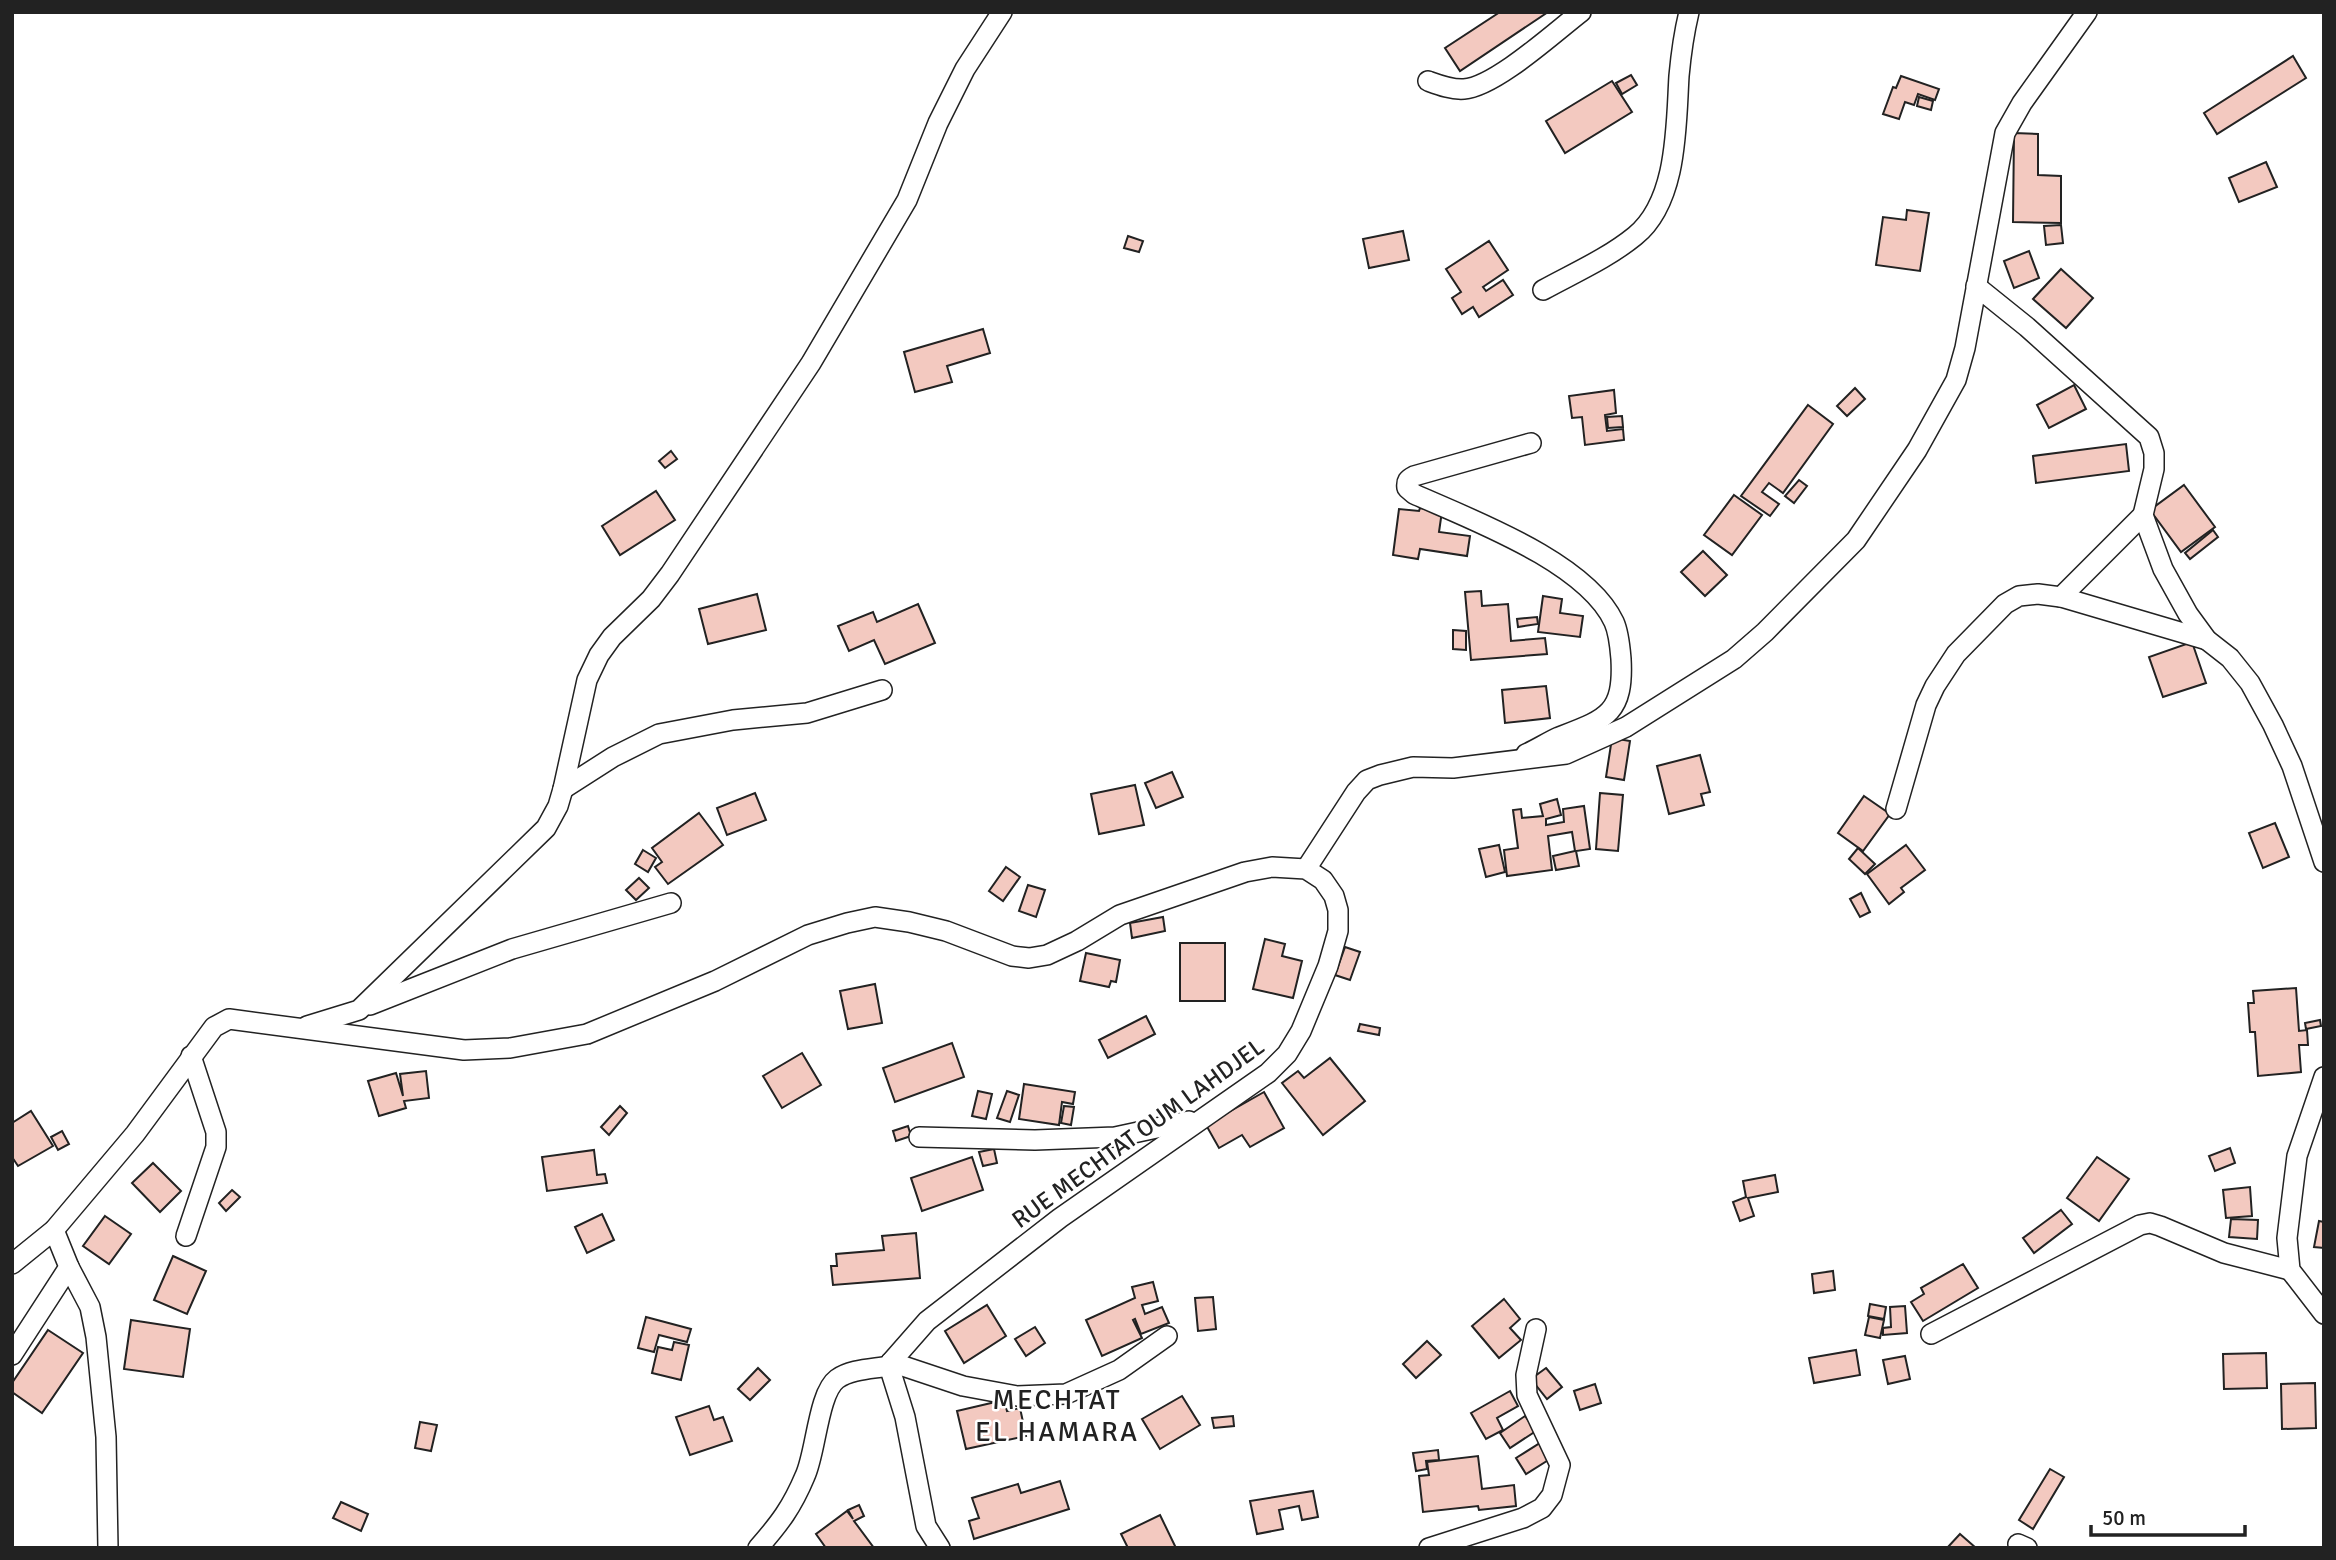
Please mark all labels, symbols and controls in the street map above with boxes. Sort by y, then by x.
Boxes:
street label: RUE MECHTAT OUM LAHDJEL [1006,1031,1270,1235]
district label: MECHTAT EL HAMARA [975,1383,1139,1449]
scale bar [2091,1494,2245,1538]
text: 50 m [2102,1505,2146,1531]

